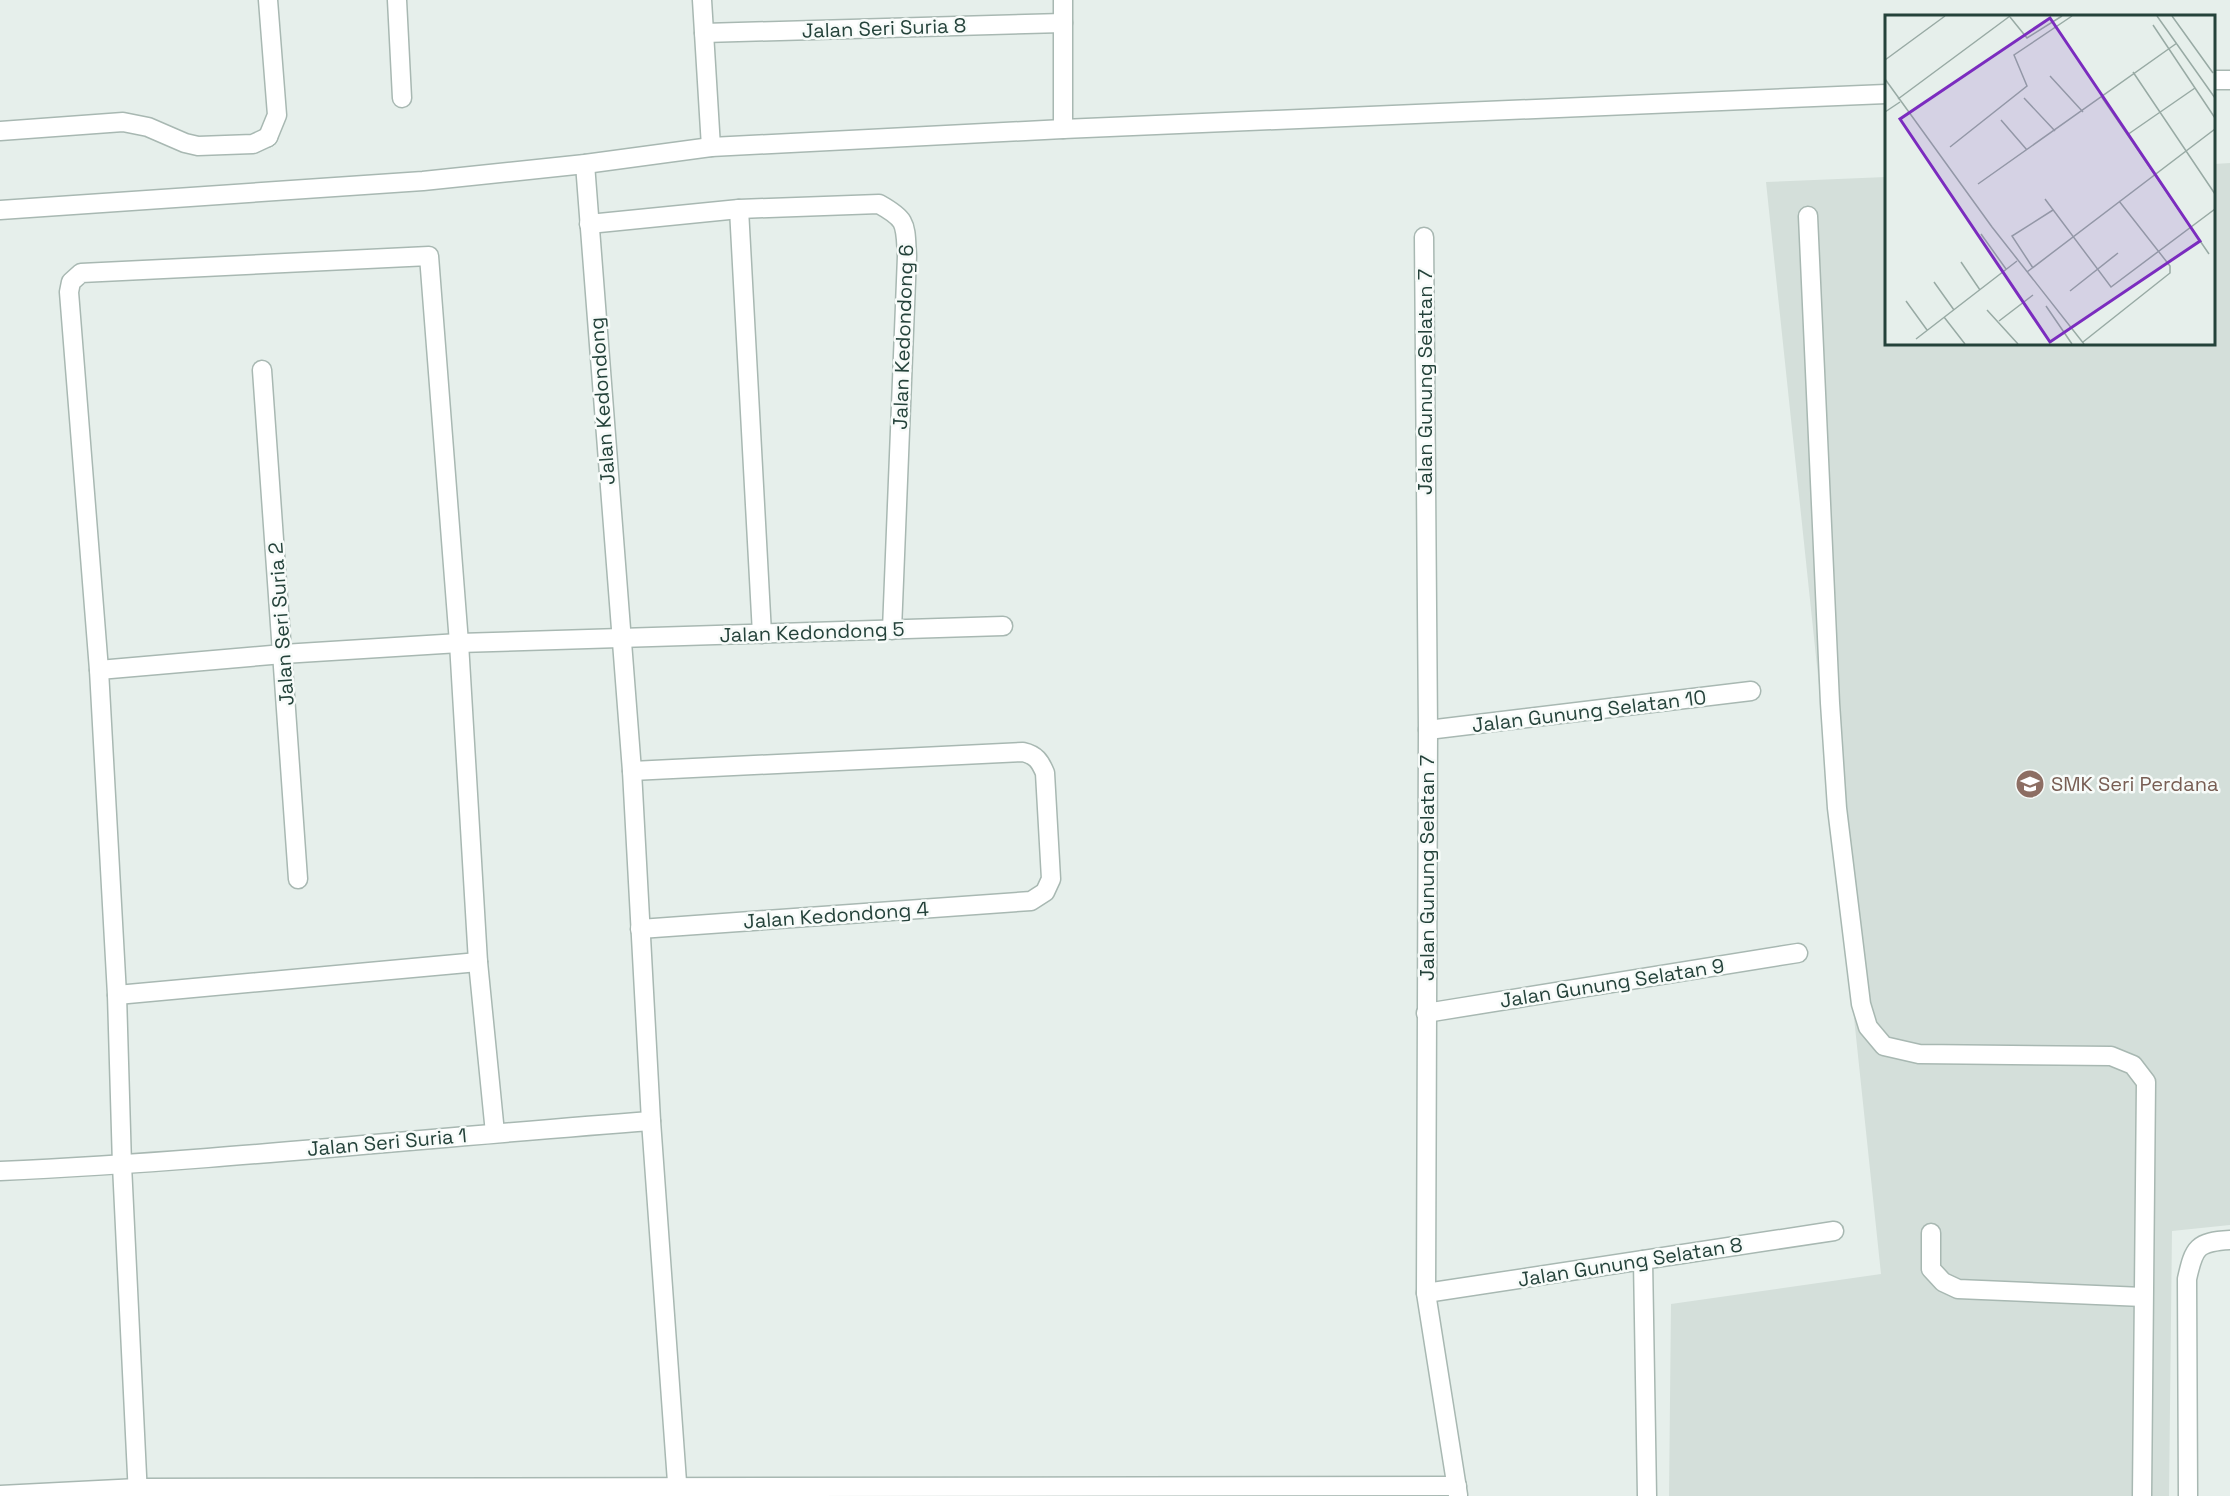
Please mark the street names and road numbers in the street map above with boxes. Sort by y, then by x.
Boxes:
street label: Jalan Seri Suria 8 [801,12,967,44]
street label: Jalan Kedondong 6 [887,244,919,430]
street label: Jalan Gunung Selatan 7 [1412,269,1438,495]
street label: Jalan Kedondong [583,316,621,486]
street label: Jalan Seri Suria 2 [262,541,300,707]
street label: Jalan Kedondong 5 [719,616,905,648]
street label: Jalan Gunung Selatan 10 [1470,684,1708,738]
street label: Jalan Gunung Selatan 7 [1414,755,1440,981]
street label: Jalan Kedondong 4 [742,896,930,934]
street label: Jalan Gunung Selatan 9 [1498,952,1726,1014]
street label: Jalan Seri Suria 1 [306,1122,468,1162]
street label: Jalan Gunung Selatan 8 [1516,1231,1744,1293]

